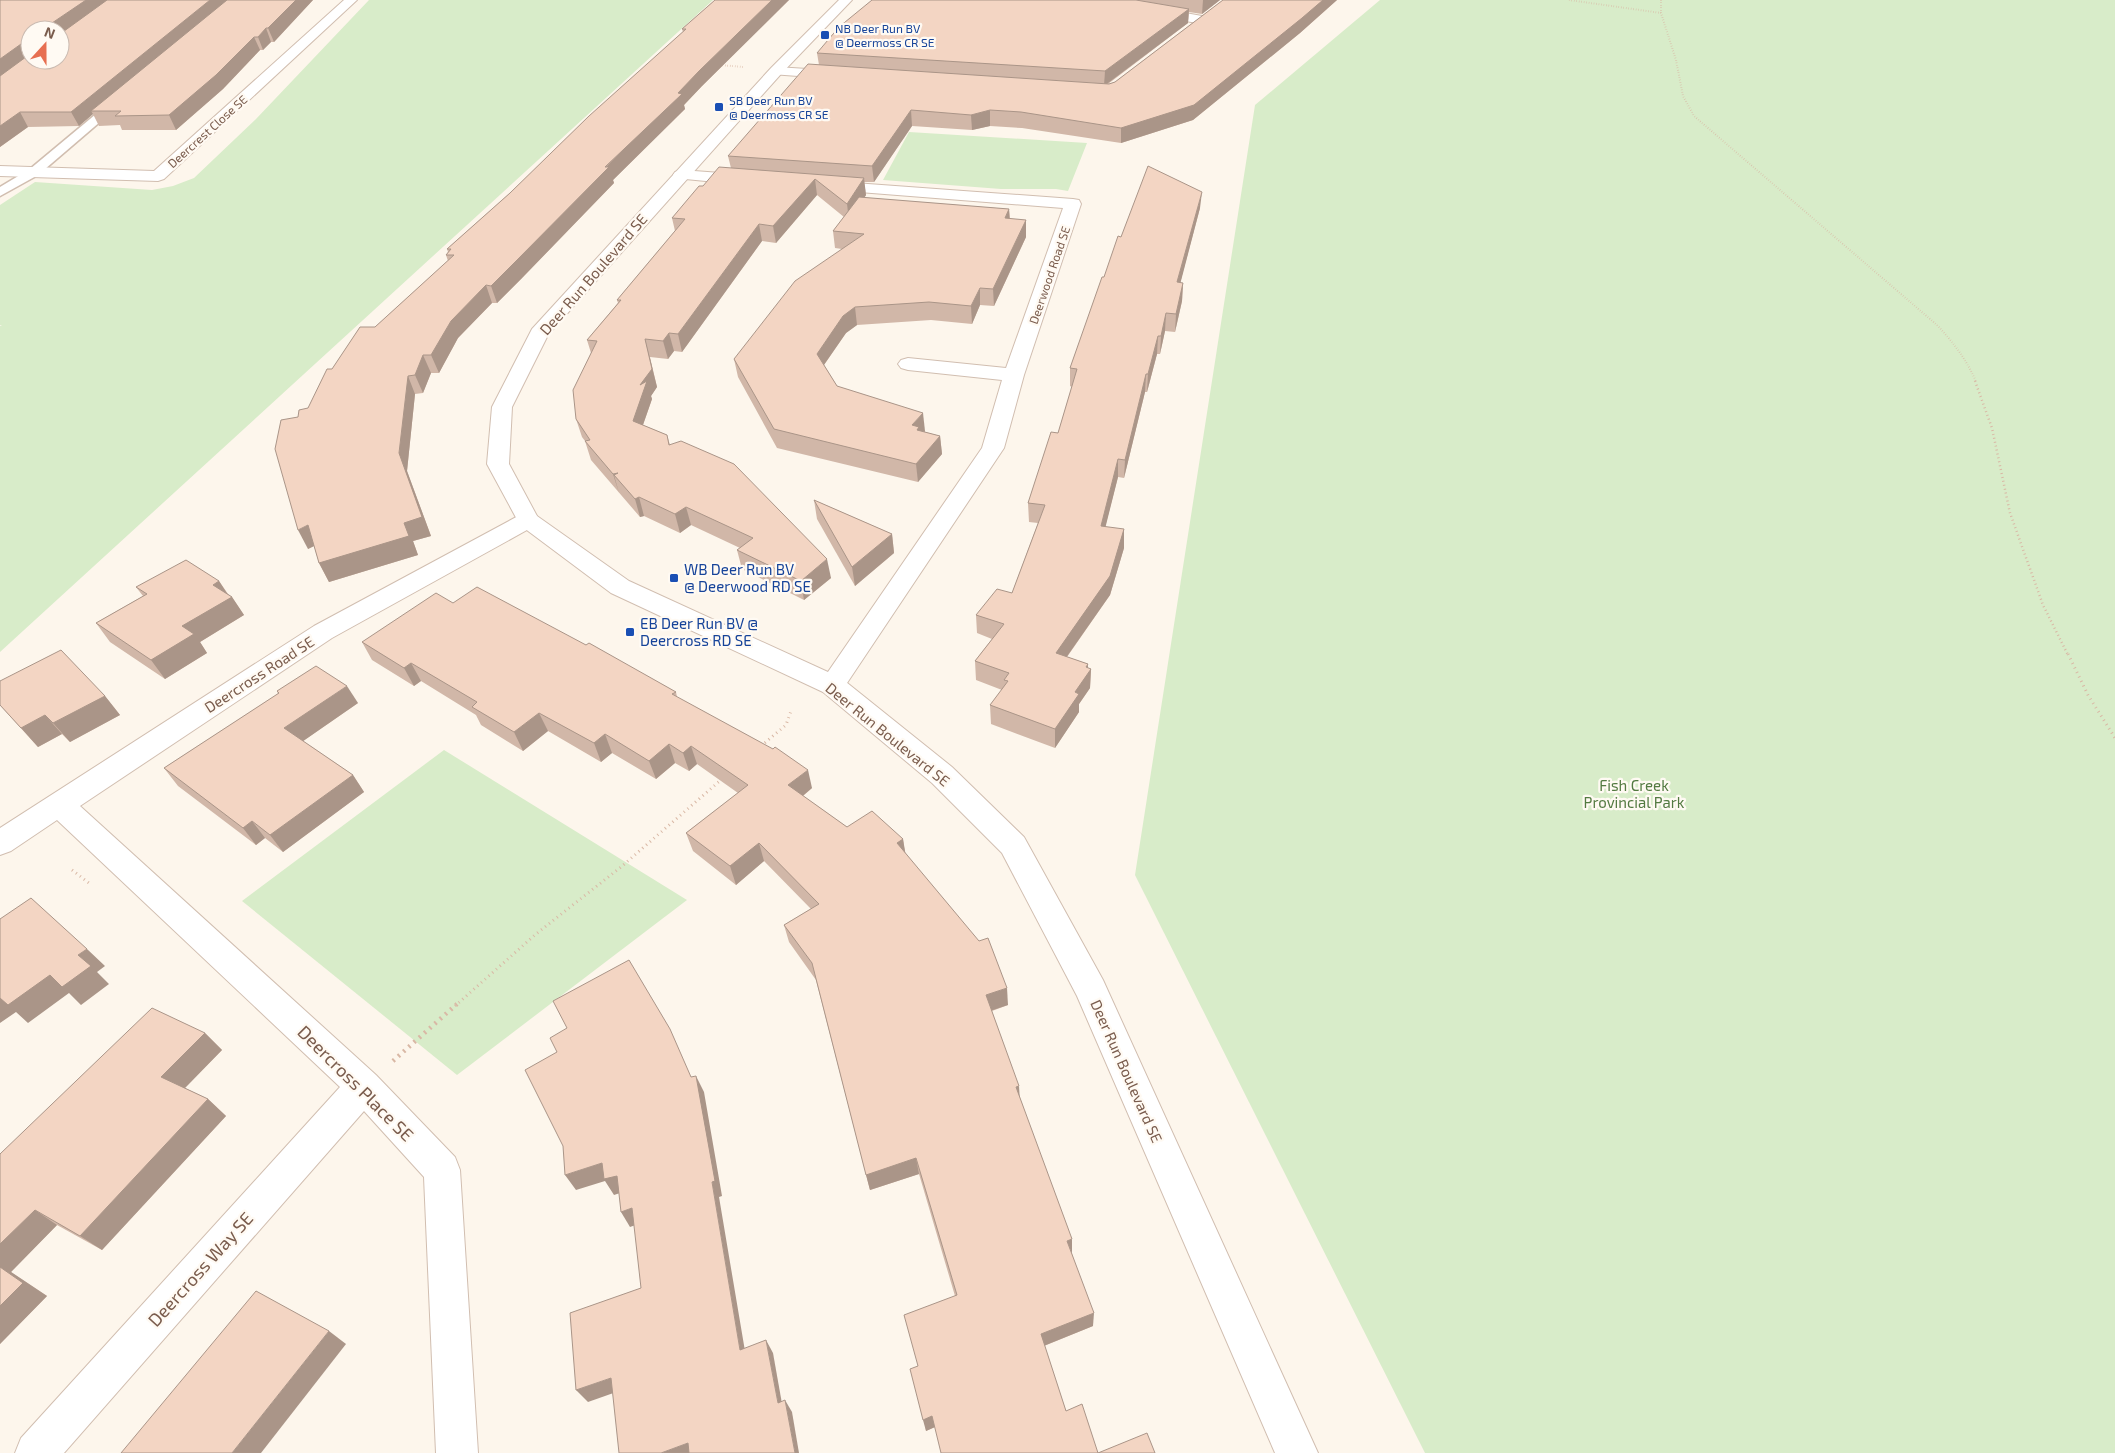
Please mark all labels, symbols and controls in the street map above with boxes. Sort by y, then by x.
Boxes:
north arrow [20,20,70,70]
place label: NB Deer Run BV @ Deermoss CR SE [835,21,935,49]
text: N [42,23,58,42]
marker: NB Deer Run BV @ Deermoss CR SE [819,29,831,41]
street label: Deercrest Close SE [165,92,250,170]
place label: SB Deer Run BV @ Deermoss CR SE [729,93,829,121]
marker: SB Deer Run BV @ Deermoss CR SE [713,101,725,113]
street label: Deer Run Boulevard SE [536,210,650,338]
street label: Deerwood Road SE [1026,224,1072,326]
place label: WB Deer Run BV @ Deerwood RD SE [684,560,811,595]
marker: WB Deer Run BV @ Deerwood RD SE [668,572,680,584]
place label: EB Deer Run BV @ Deercross RD SE [640,614,758,649]
marker: EB Deer Run BV @ Deercross RD SE [624,626,636,638]
street label: Deercross Road SE [201,632,317,716]
street label: Deer Run Boulevard SE [822,678,954,790]
park label: Fish Creek Provincial Park [1584,776,1685,811]
street label: Deer Run Boulevard SE [1087,997,1167,1145]
street label: Deercross Place SE [293,1020,419,1146]
street label: Deercross Way SE [143,1207,257,1331]

